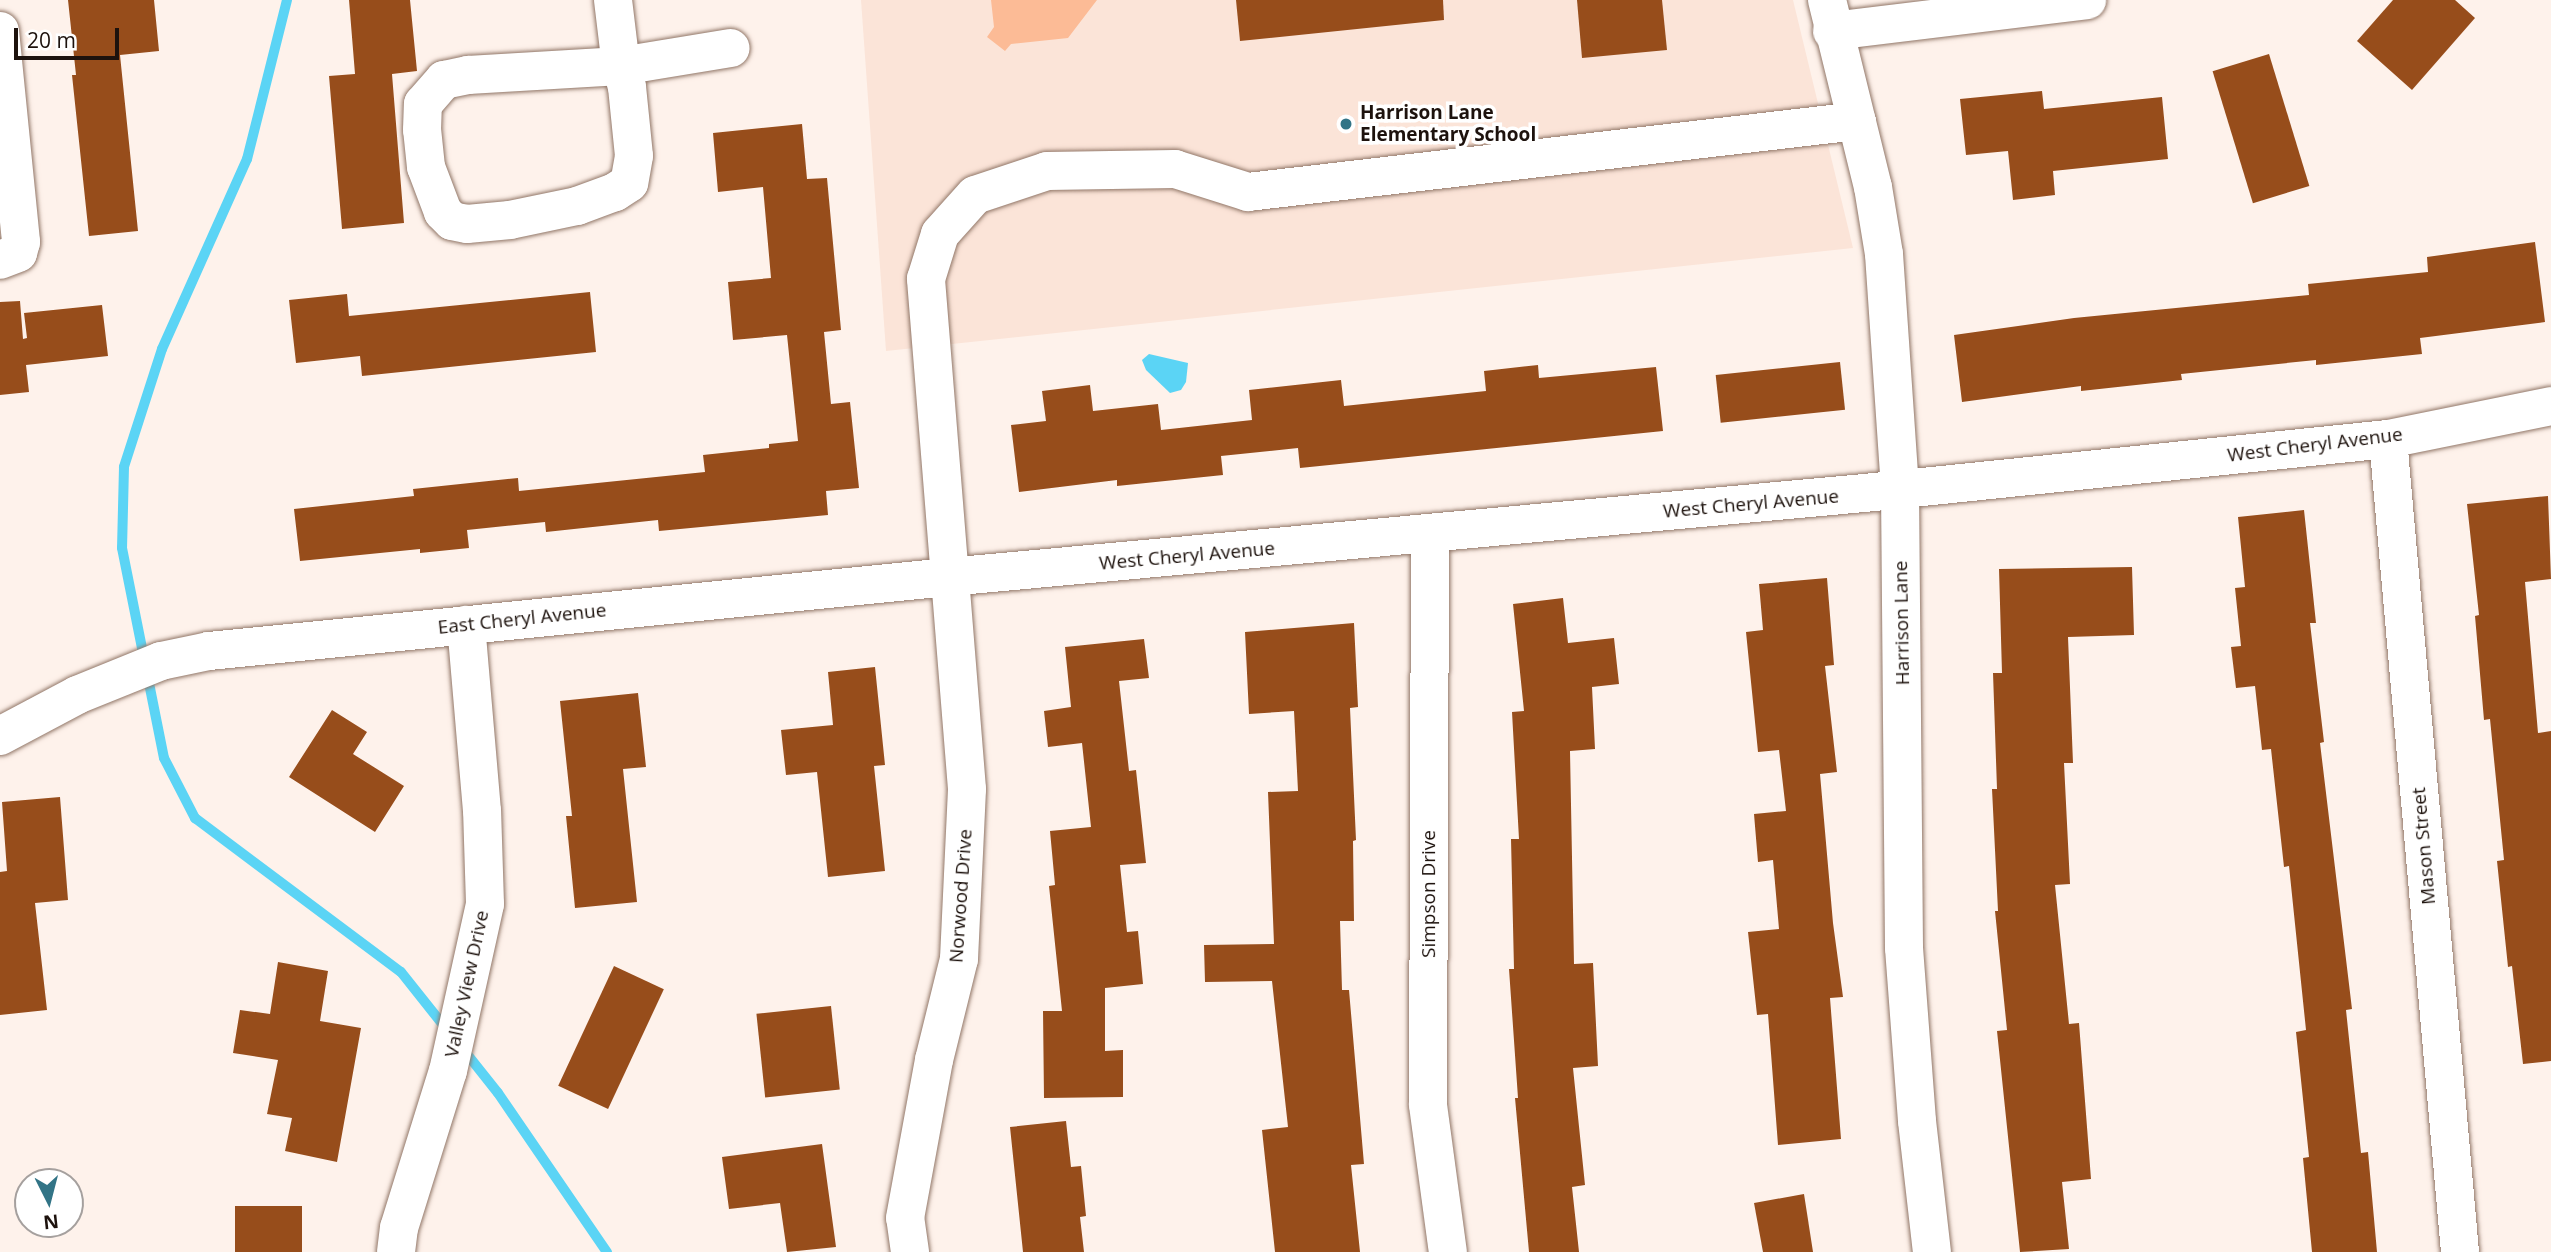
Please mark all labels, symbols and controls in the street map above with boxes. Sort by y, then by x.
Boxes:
scale bar [18,14,122,58]
text: 20 m [27,26,76,54]
place label: Harrison Lane Elementary School [1360,102,1536,146]
marker: Harrison Lane Elementary School [1338,116,1354,132]
street label: West Cheryl Avenue [2226,423,2404,467]
street label: West Cheryl Avenue [1662,485,1840,523]
street label: West Cheryl Avenue [1098,537,1276,575]
street label: Harrison Lane [1890,560,1914,686]
street label: East Cheryl Avenue [437,599,607,639]
street label: Mason Street [2408,786,2440,906]
street label: Norwood Drive [945,828,977,964]
street label: Simpson Drive [1418,830,1440,958]
street label: Valley View Drive [440,908,494,1060]
north arrow [14,1168,84,1238]
text: N [42,1208,60,1236]

